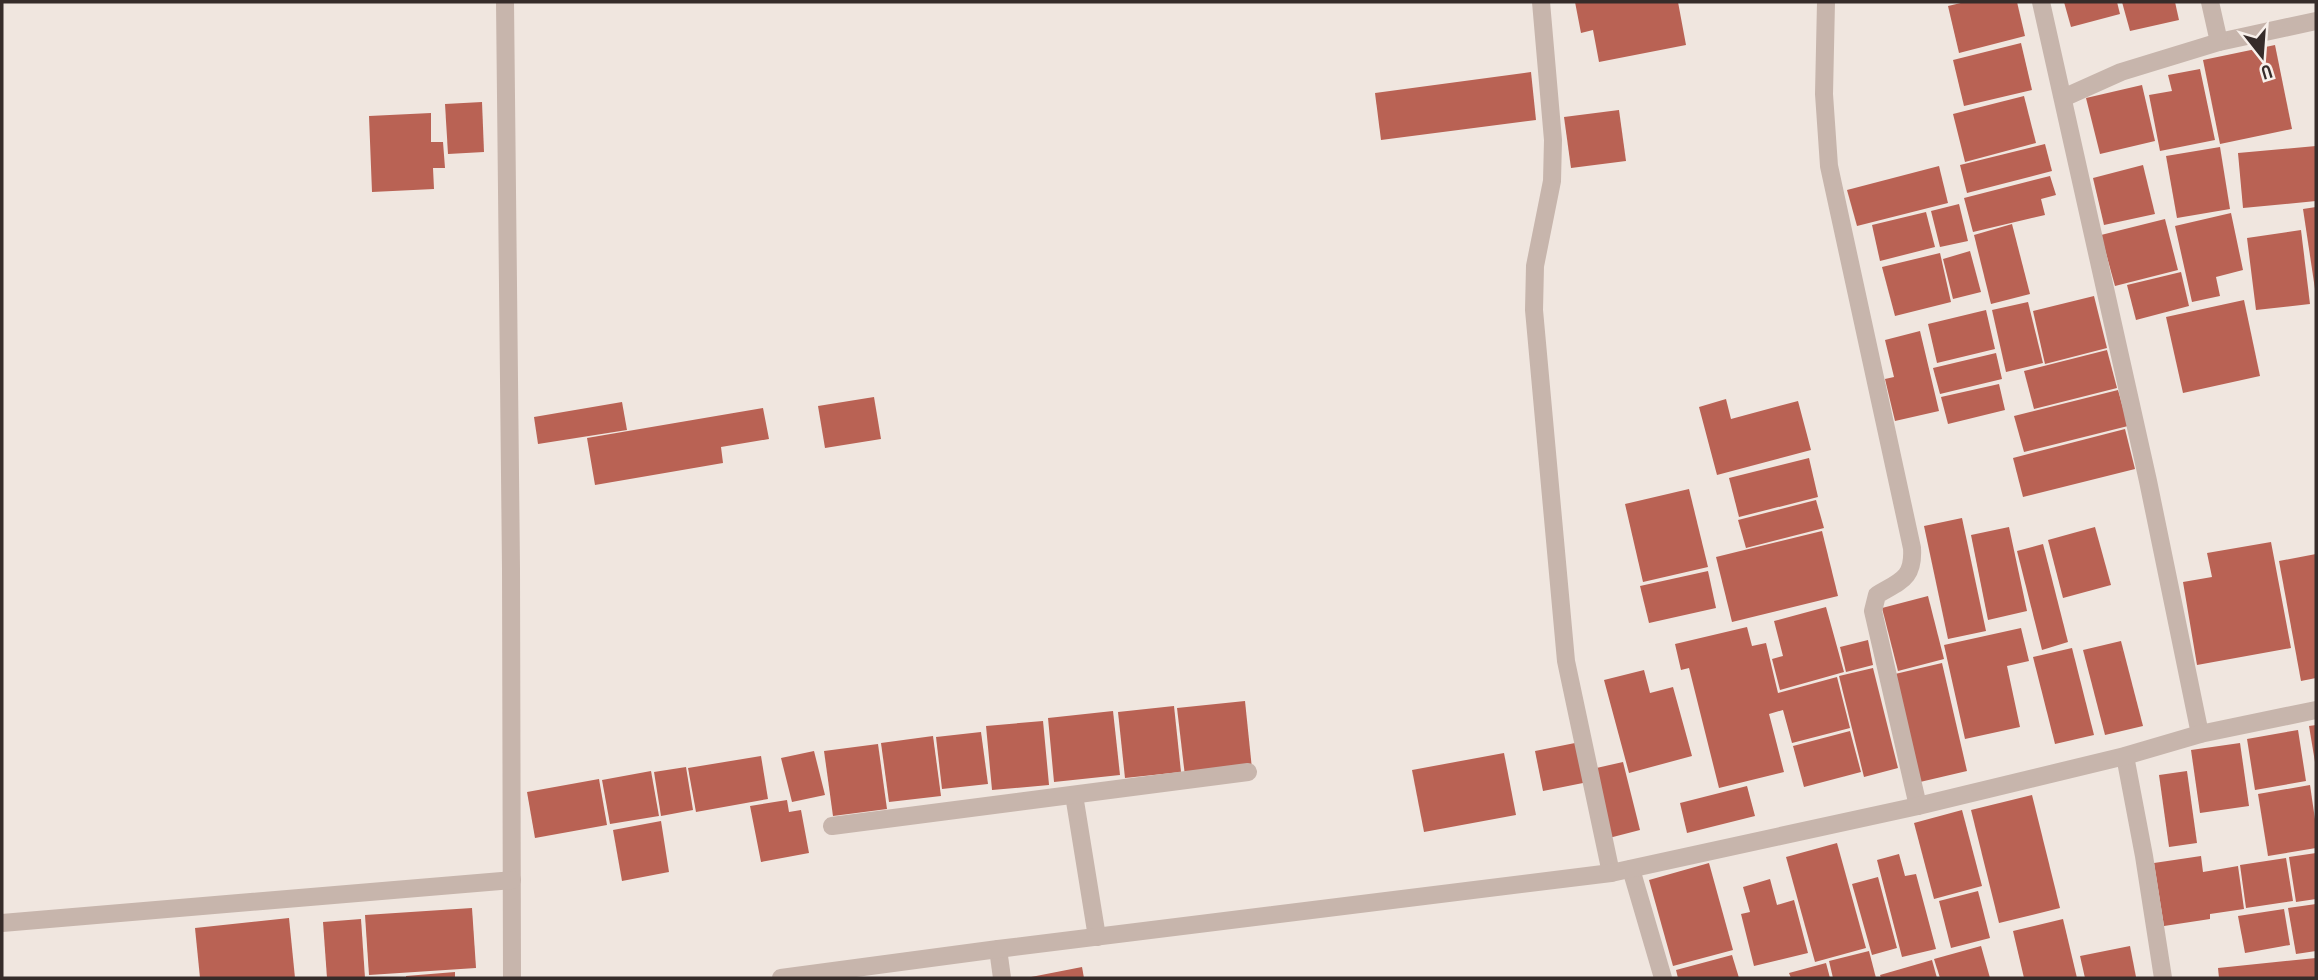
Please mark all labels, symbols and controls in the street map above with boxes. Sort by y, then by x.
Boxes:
north arrow [2227,21,2297,91]
text: U [2259,59,2275,85]

